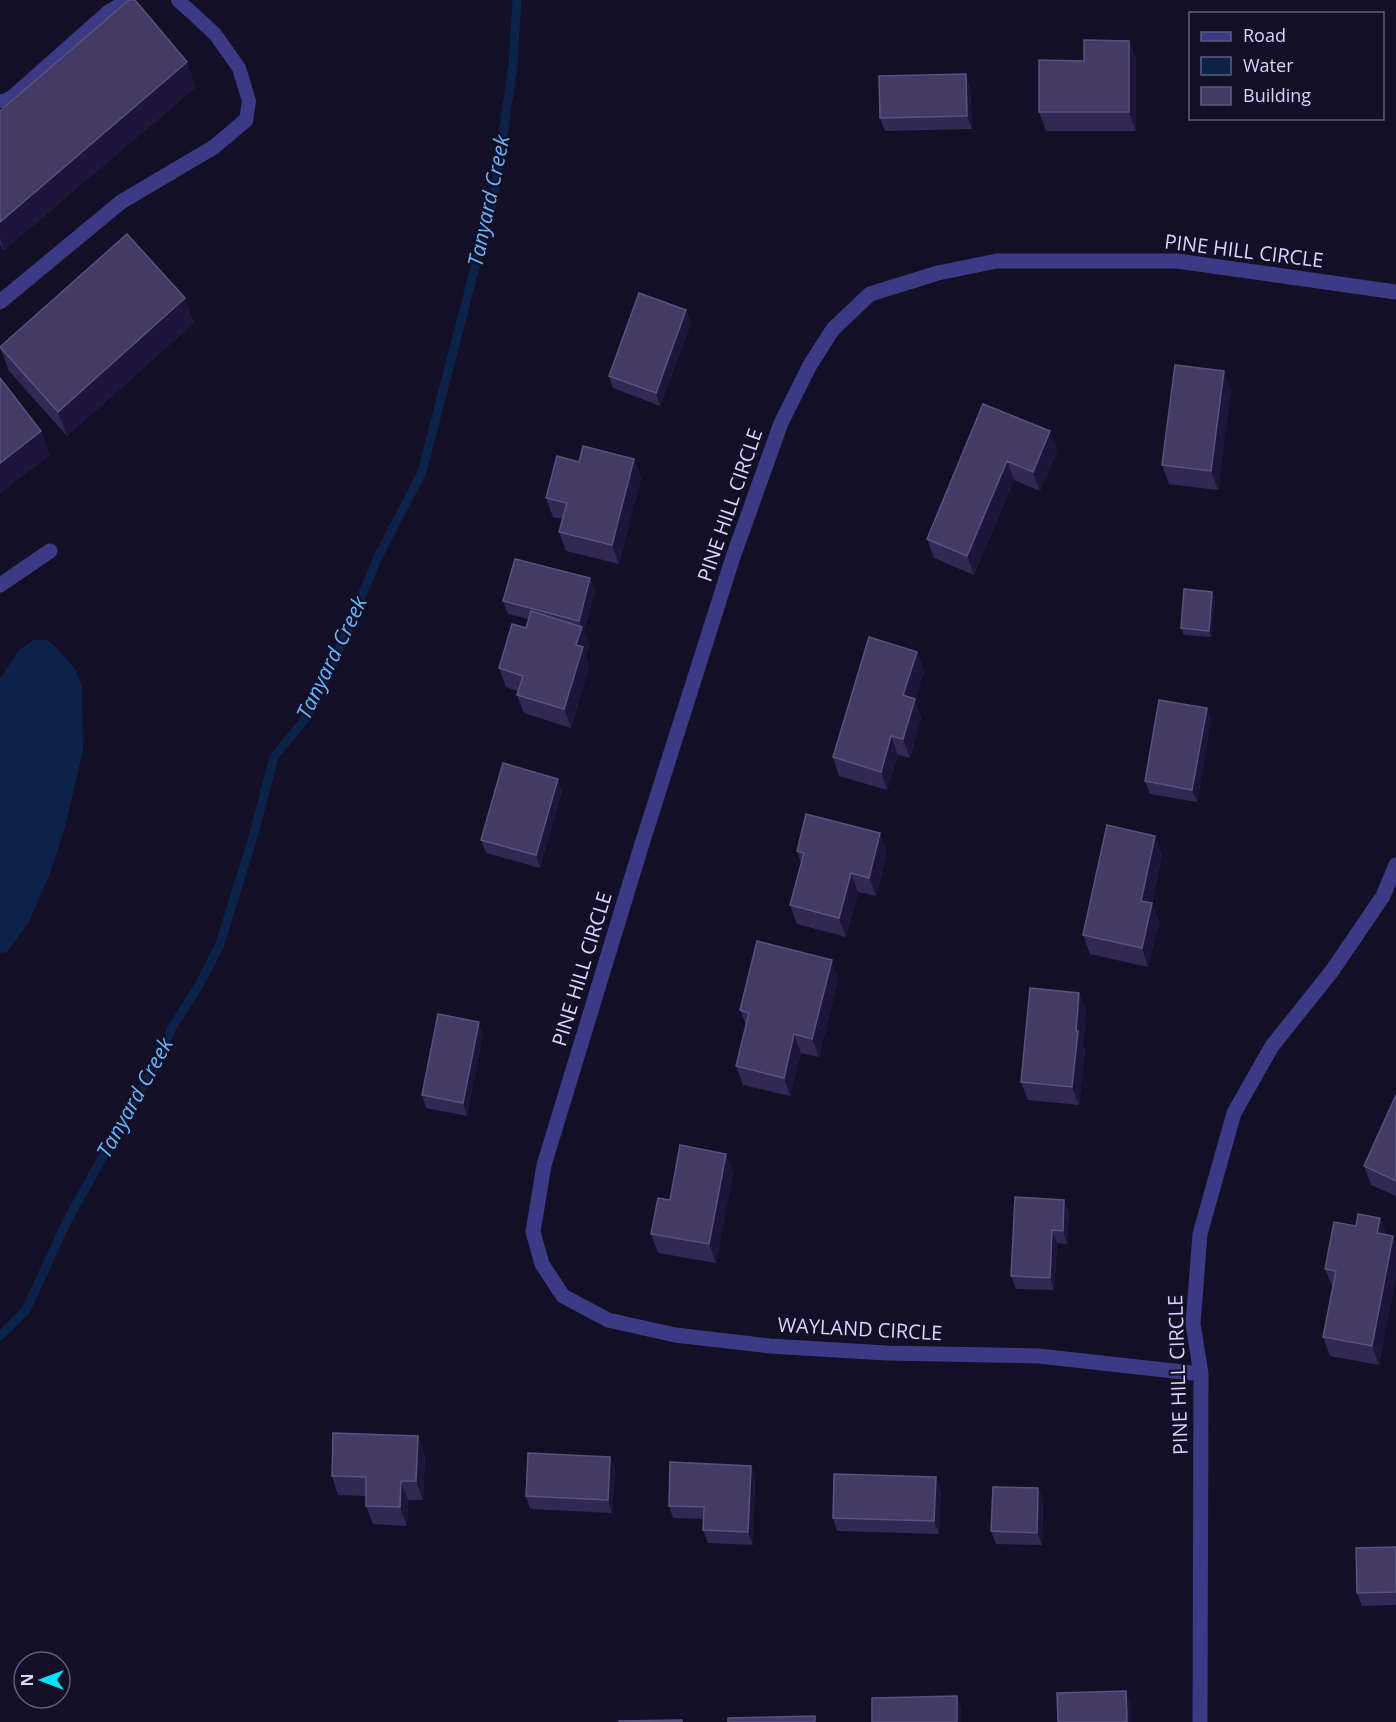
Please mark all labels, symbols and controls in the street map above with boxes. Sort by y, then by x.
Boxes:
legend [1189,12,1384,120]
text: Road [1243,23,1286,47]
text: Water [1243,53,1294,77]
text: Building [1243,83,1311,107]
water label: Tanyard Creek [460,132,516,269]
street label: PINE HILL CIRCLE [1163,227,1325,274]
street label: PINE HILL CIRCLE [691,425,768,585]
water label: Tanyard Creek [289,591,373,724]
street label: PINE HILL CIRCLE [545,888,618,1049]
water label: Tanyard Creek [89,1032,179,1163]
street label: PINE HILL CIRCLE [1161,1295,1194,1455]
street label: WAYLAND CIRCLE [777,1311,943,1346]
north arrow [12,1650,72,1710]
text: N [16,1673,38,1687]

